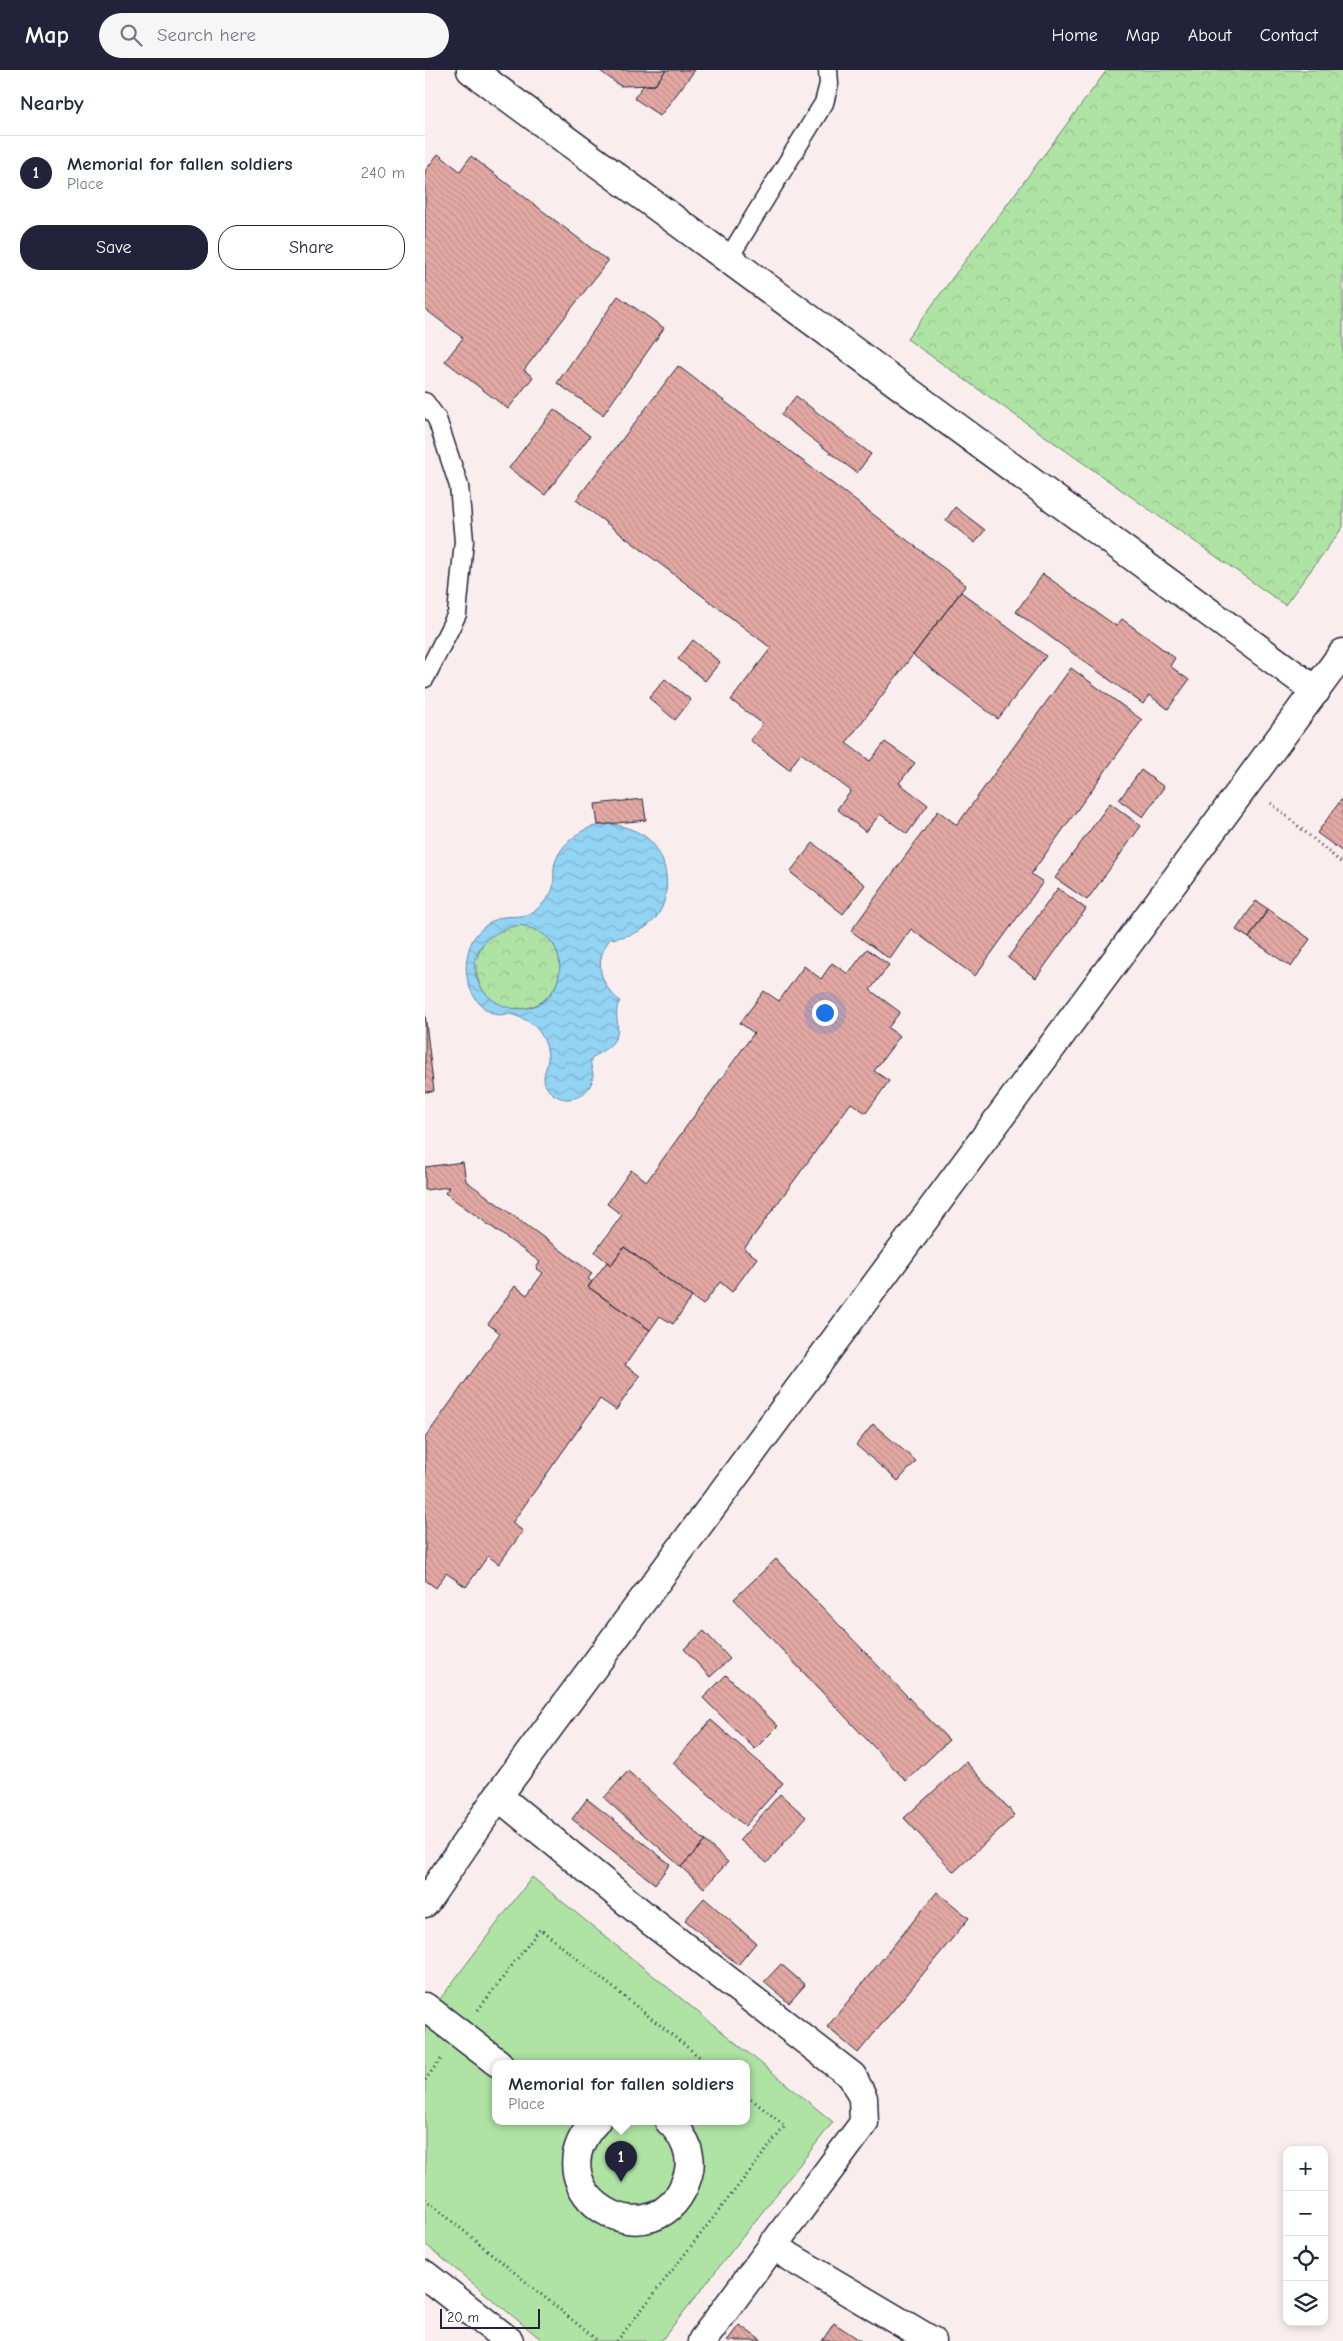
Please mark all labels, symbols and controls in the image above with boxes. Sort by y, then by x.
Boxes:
search box [99,13,449,58]
text: Map [25,21,69,49]
icon: search [117,21,145,49]
text: Search here [157,24,256,46]
text: Home [1051,25,1098,46]
text: Map [1126,25,1160,46]
text: About [1188,25,1232,46]
text: Contact [1260,25,1318,46]
text: Nearby [20,91,84,115]
text: Memorial for fallen soldiers [67,153,292,175]
text: 1 [33,164,39,182]
text: 240 m [361,164,405,182]
text: Place [67,175,103,193]
button: Save [20,225,208,270]
button: Share [218,225,405,270]
your location [812,1000,838,1026]
popup [492,2060,750,2125]
text: Memorial for fallen soldiers [508,2073,734,2095]
text: Place [508,2095,545,2113]
pin: 1 [605,2141,637,2182]
map controls [1283,2146,1328,2326]
button: + [1283,2146,1328,2191]
button: − [1283,2191,1328,2236]
button: locate [1283,2236,1328,2281]
button: layers [1283,2281,1328,2326]
scale bar [440,2306,540,2329]
text: 20 m [447,2309,479,2326]

